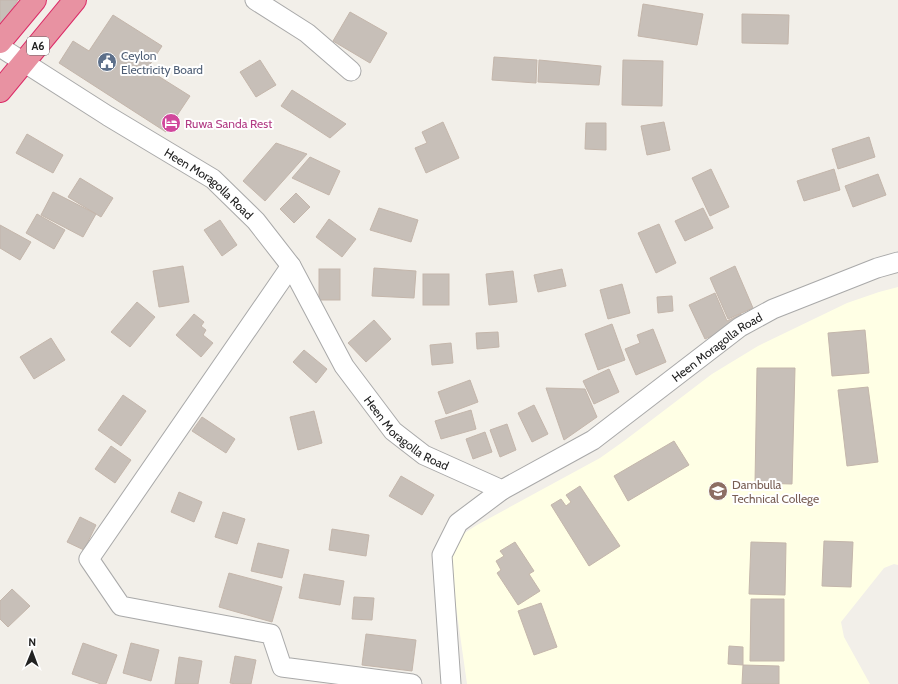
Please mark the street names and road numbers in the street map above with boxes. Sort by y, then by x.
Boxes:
road number: A6 [27,37,49,55]
street label: Heen Moragolla Road [162,144,257,222]
street label: Heen Moragolla Road [668,309,765,384]
street label: Heen Moragolla Road [361,392,451,473]

